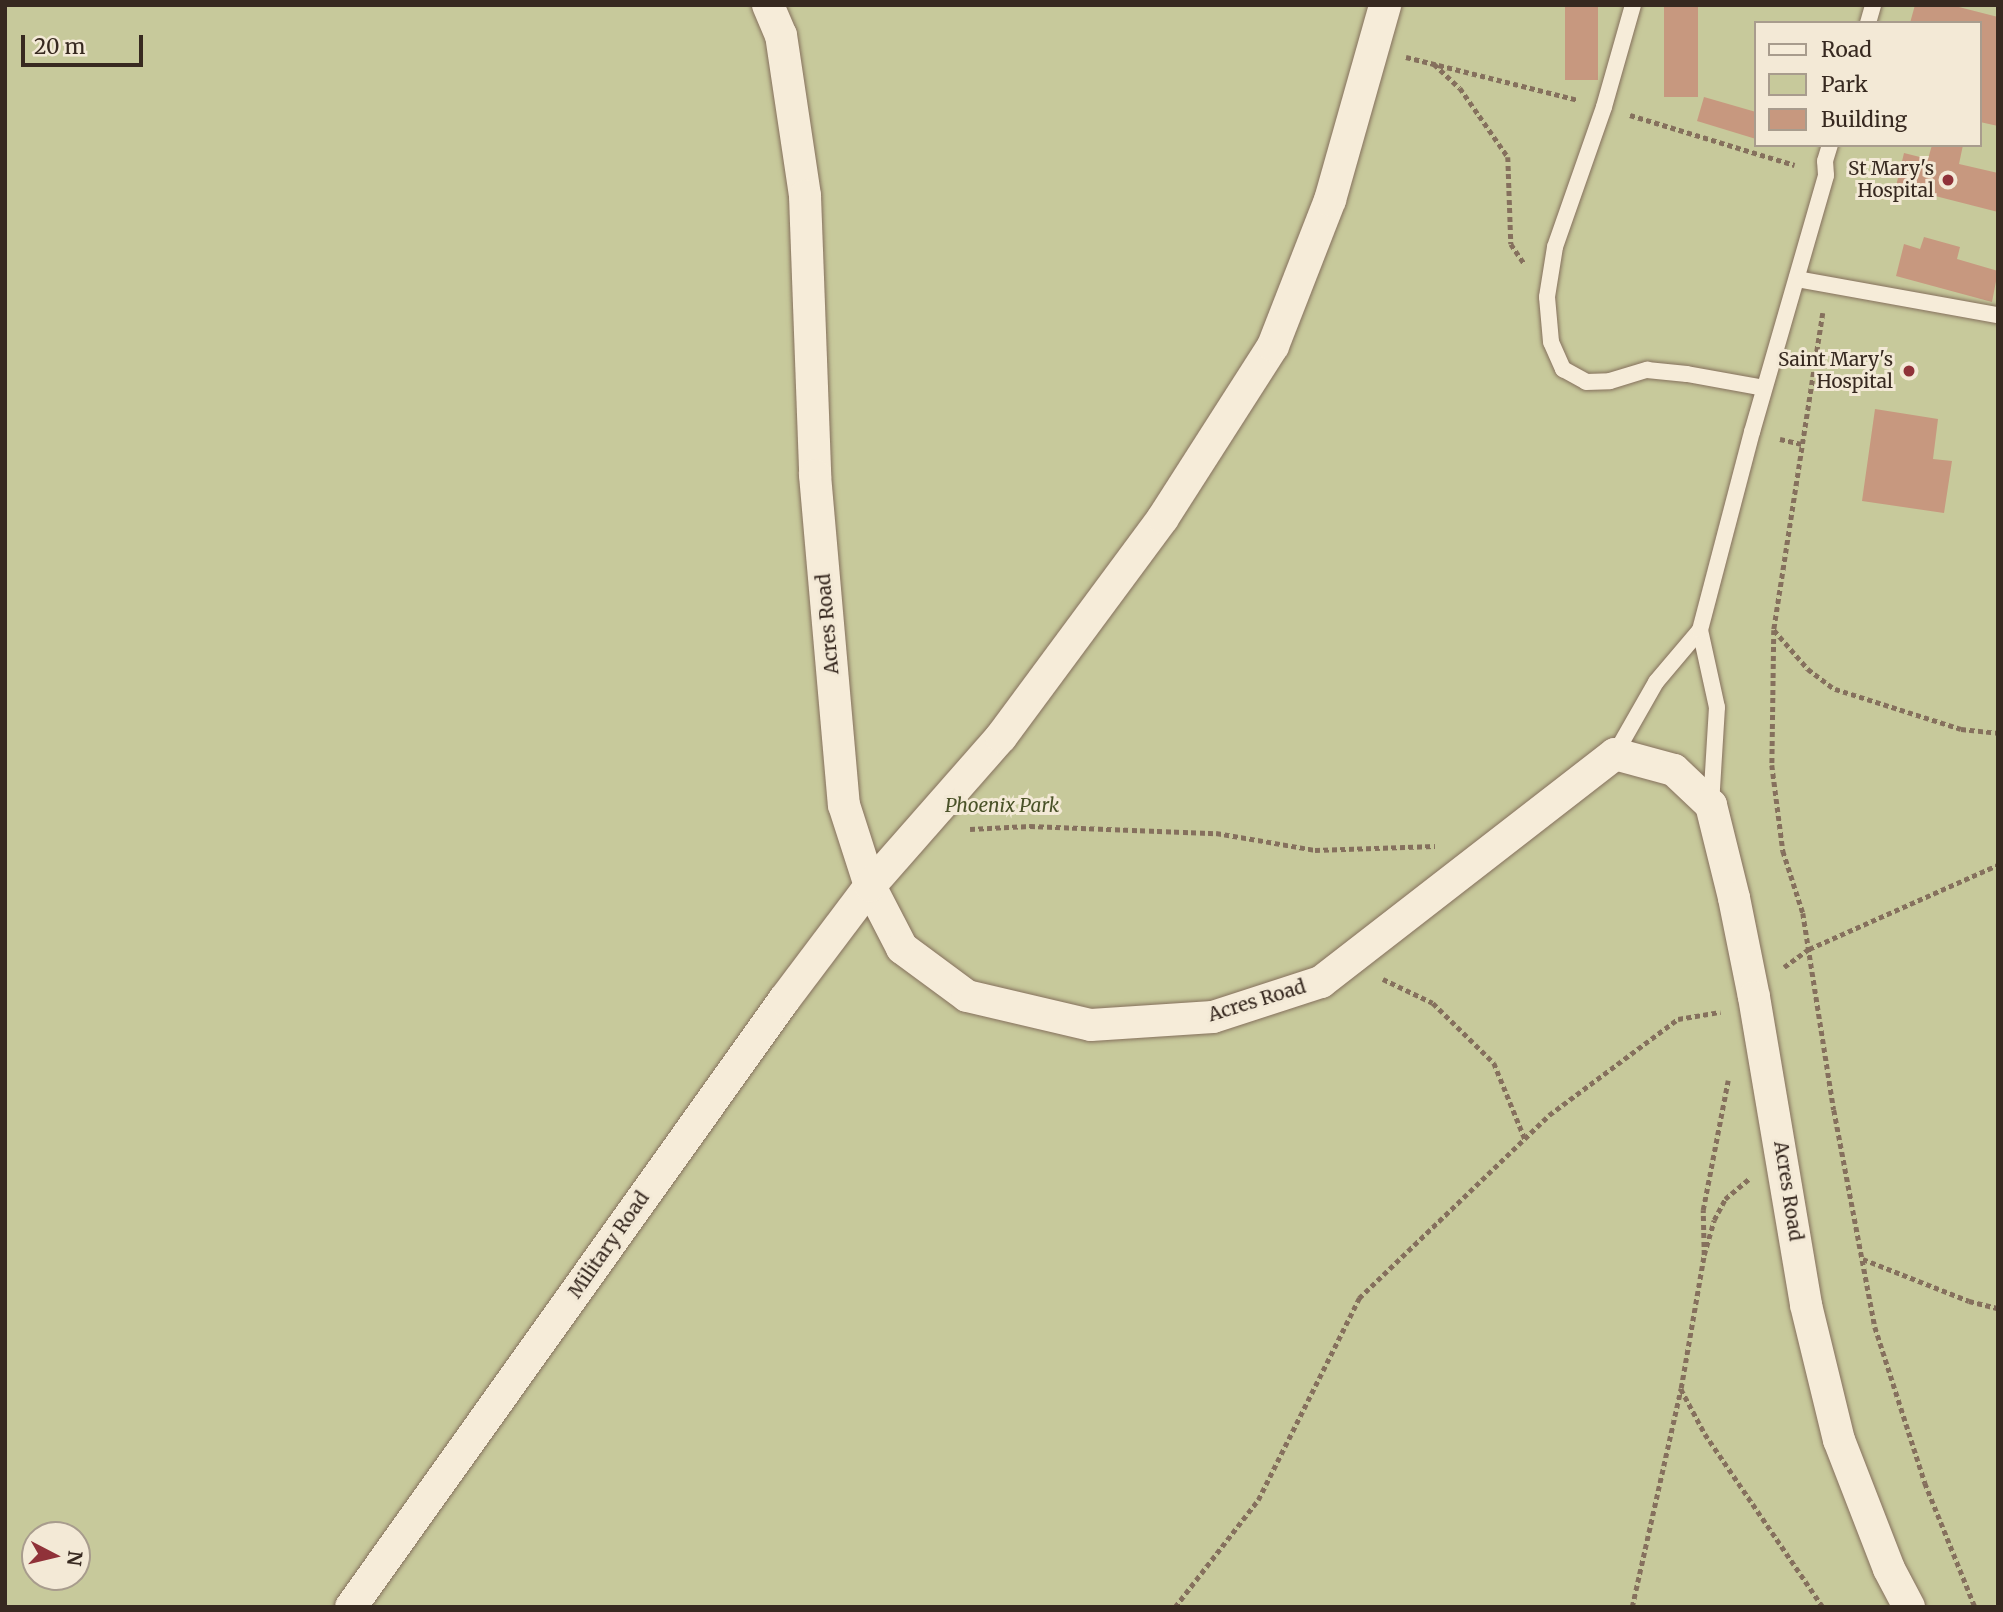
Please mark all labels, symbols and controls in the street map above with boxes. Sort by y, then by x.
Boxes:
scale bar [24,21,147,65]
legend [1755,21,1982,147]
text: 20 m [34,33,85,60]
text: Road [1821,36,1872,63]
text: Park [1821,71,1868,98]
text: Building [1821,106,1907,133]
place label: St Mary's Hospital [1848,158,1934,202]
marker: St Mary's Hospital [1940,172,1956,188]
place label: Saint Mary's Hospital [1778,349,1893,393]
marker: Saint Mary's Hospital [1899,361,1919,381]
street label: Acres Road [812,573,844,675]
park label: Phoenix Park [945,795,1059,817]
street label: Acres Road [1205,975,1309,1027]
street label: Acres Road [1769,1139,1807,1243]
street label: Military Road [564,1187,654,1303]
north arrow [21,1521,91,1591]
text: N [62,1549,88,1567]

